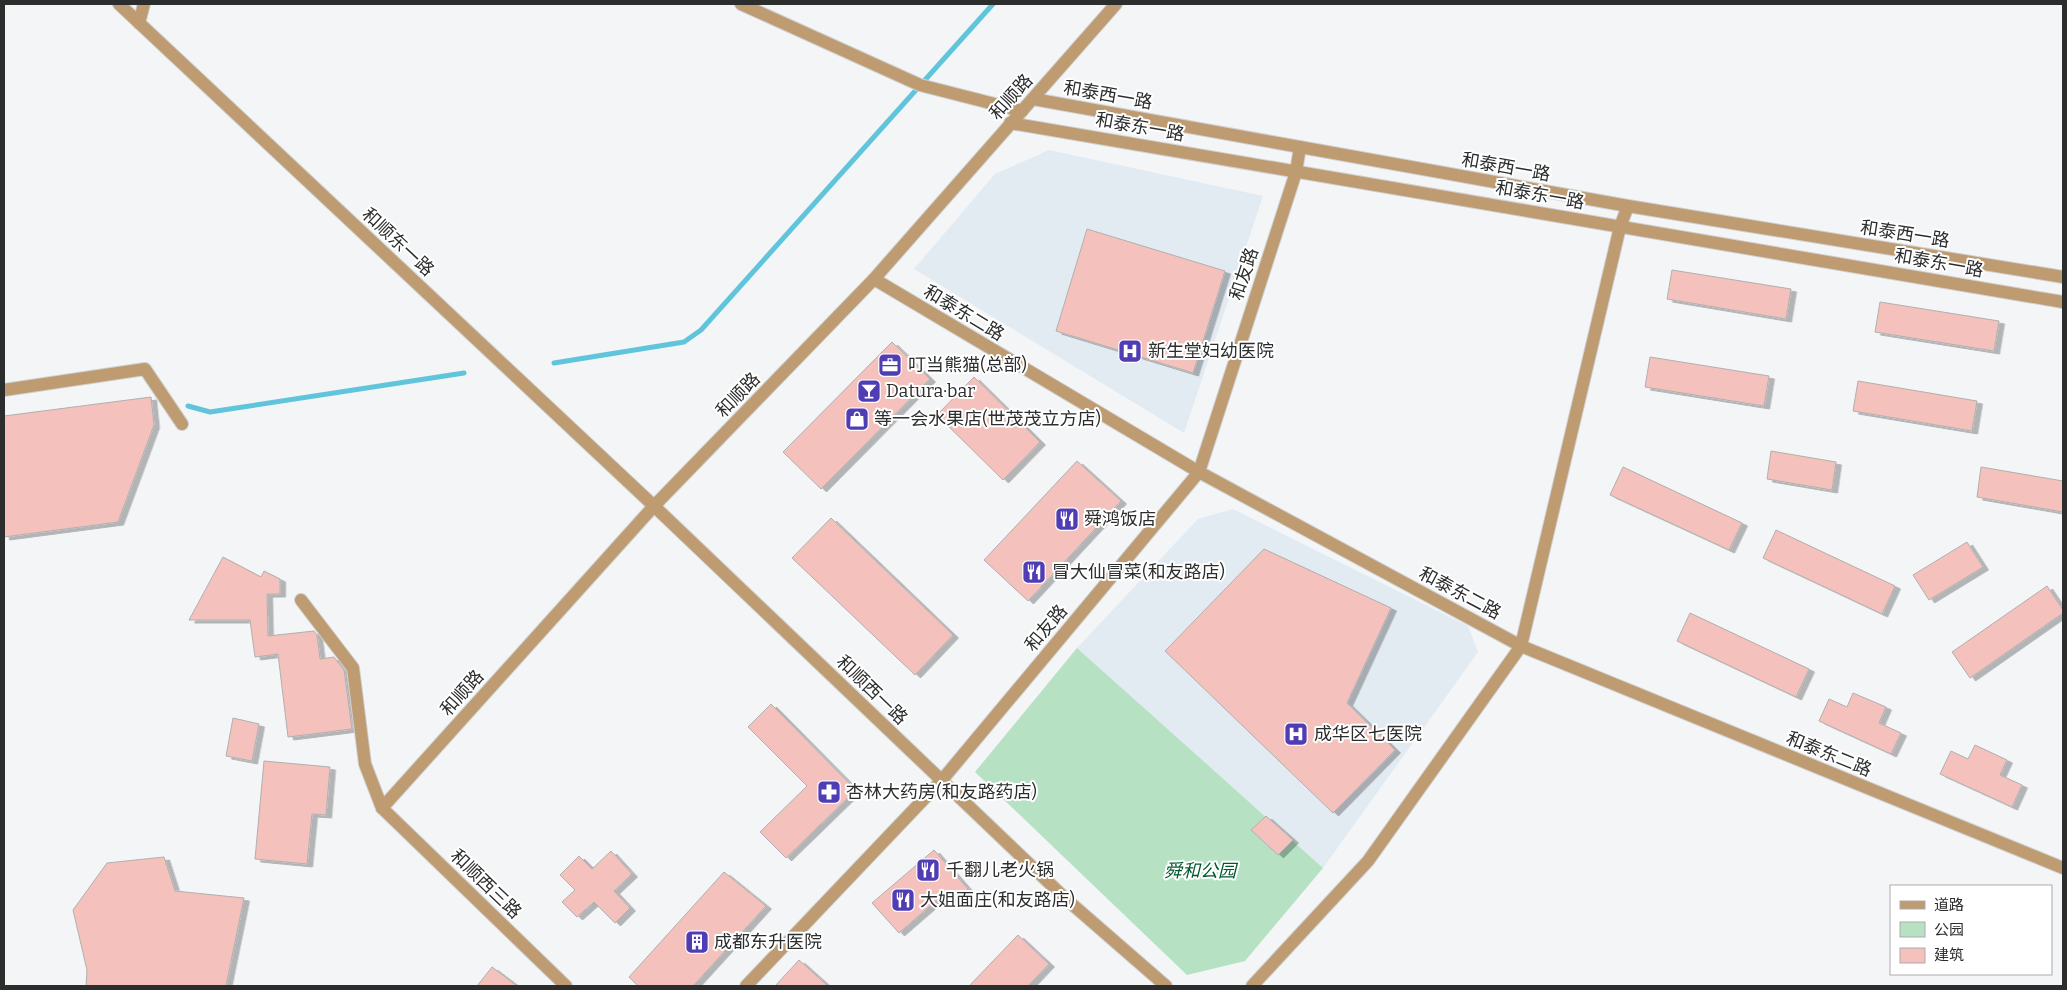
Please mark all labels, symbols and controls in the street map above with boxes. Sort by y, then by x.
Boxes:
street label: 和顺路 [985,70,1037,124]
street label: 和泰西一路 [1062,76,1154,114]
street label: 和泰东一路 [1094,108,1186,146]
street label: 和泰西一路 [1460,148,1552,186]
street label: 和泰东一路 [1494,176,1586,214]
street label: 和顺东一路 [358,203,438,281]
street label: 和泰西一路 [1859,216,1951,252]
street label: 和泰东一路 [1893,244,1985,282]
street label: 和友路 [1225,245,1263,303]
street label: 和泰东二路 [920,280,1008,346]
hospital icon: 新生堂妇幼医院 [1117,338,1143,364]
place label: 新生堂妇幼医院 [1148,340,1274,362]
office icon: 叮当熊猫(总部) [877,352,903,378]
place label: 叮当熊猫(总部) [908,354,1027,376]
street label: 和顺路 [711,368,765,422]
bar icon: Datura·bar [856,378,882,404]
place label: Datura·bar [886,380,975,402]
shop icon: 等一会水果店(世茂茂立方店) [844,406,870,432]
place label: 等一会水果店(世茂茂立方店) [874,408,1101,430]
restaurant icon: 舜鸿饭店 [1054,506,1080,532]
place label: 舜鸿饭店 [1084,508,1156,530]
restaurant icon: 冒大仙冒菜(和友路店) [1021,559,1047,585]
place label: 冒大仙冒菜(和友路店) [1052,561,1225,583]
street label: 和泰东二路 [1415,562,1505,624]
street label: 和友路 [1020,600,1072,656]
street label: 和顺西一路 [832,651,912,729]
street label: 和顺路 [436,666,488,720]
hospital icon: 成华区七医院 [1283,721,1309,747]
place label: 成华区七医院 [1314,723,1422,745]
street label: 和泰东二路 [1783,727,1875,781]
pharmacy icon: 杏林大药房(和友路药店) [816,779,842,805]
place label: 杏林大药房(和友路药店) [846,781,1037,803]
street label: 和顺西三路 [446,845,526,923]
restaurant icon: 千翻儿老火锅 [915,857,941,883]
place label: 千翻儿老火锅 [946,859,1054,881]
park label: 舜和公园 [1164,860,1239,882]
legend [1890,885,2052,975]
restaurant icon: 大姐面庄(和友路店) [890,887,916,913]
place label: 大姐面庄(和友路店) [920,889,1075,911]
text: 道路 [1934,896,1964,914]
text: 公园 [1934,921,1964,939]
building icon: 成都东升医院 [684,929,710,955]
place label: 成都东升医院 [714,931,822,953]
text: 建筑 [1934,946,1964,964]

